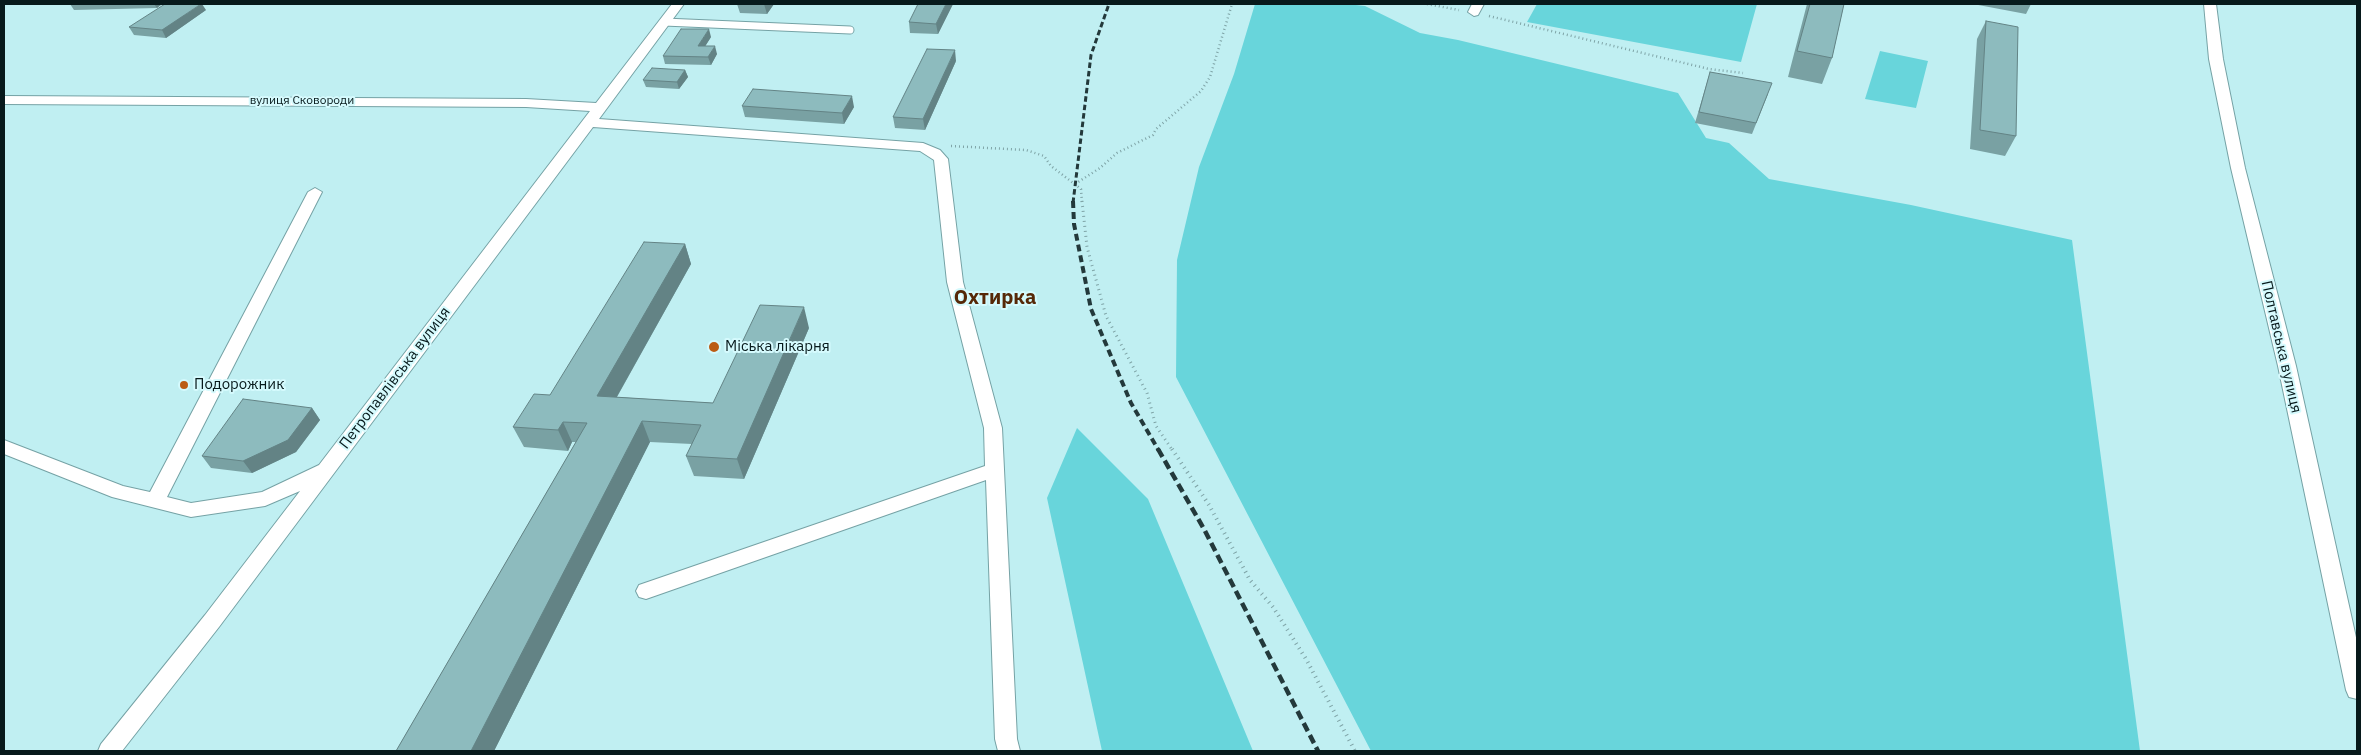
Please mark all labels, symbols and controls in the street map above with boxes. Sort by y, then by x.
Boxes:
street label: вулиця Сковороди [250,94,354,108]
street label: Полтавська вулиця [2257,279,2305,415]
district label: Охтирка [954,286,1036,310]
street label: Петропавлівська вулиця [336,304,454,452]
place label: Міська лікарня [725,338,830,356]
marker: Міська лікарня [707,340,721,354]
place label: Подорожник [194,376,284,394]
marker: Подорожник [178,379,190,391]

